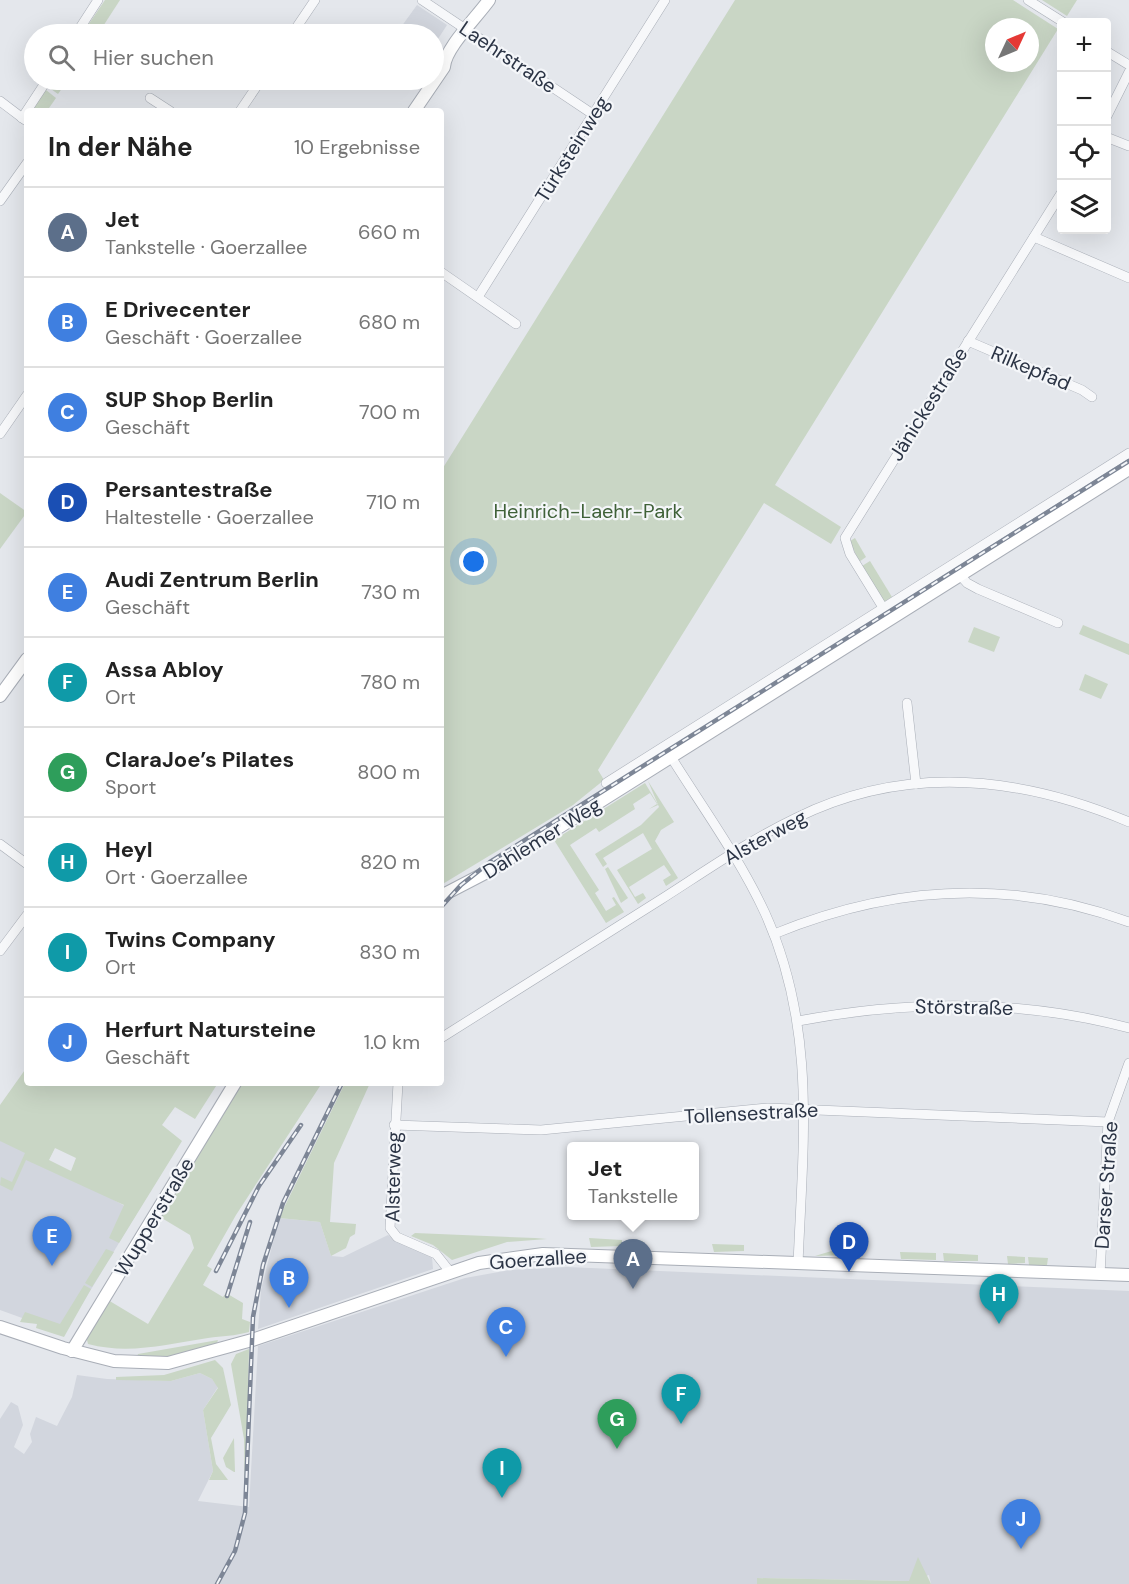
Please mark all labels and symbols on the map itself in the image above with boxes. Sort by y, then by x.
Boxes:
street label: Laehrstraße [454,15,562,99]
north arrow [985,18,1039,72]
street label: Türksteinweg [529,91,615,207]
street label: Rilkepfad [987,340,1075,396]
street label: Jänickestraße [883,342,973,466]
park label: Heinrich-Laehr-Park [493,498,683,524]
your location [459,547,488,576]
street label: Dahlemer Weg [478,791,606,885]
street label: Alsterweg [719,804,811,870]
street label: Störstraße [915,993,1013,1021]
street label: Tollensestraße [683,1096,819,1130]
street label: Darser Straße [1089,1120,1123,1250]
street label: Alsterweg [379,1131,407,1223]
street label: Wupperstraße [108,1153,200,1281]
pin: E [32,1216,72,1266]
pin: D [830,1222,868,1272]
pin: A [614,1240,652,1289]
street label: Goerzallee [488,1243,588,1275]
pin: B [270,1258,308,1308]
pin: H [980,1274,1018,1324]
pin: C [486,1308,526,1357]
pin: F [662,1374,700,1424]
pin: G [598,1400,636,1449]
pin: I [482,1448,522,1498]
pin: J [1002,1500,1040,1549]

